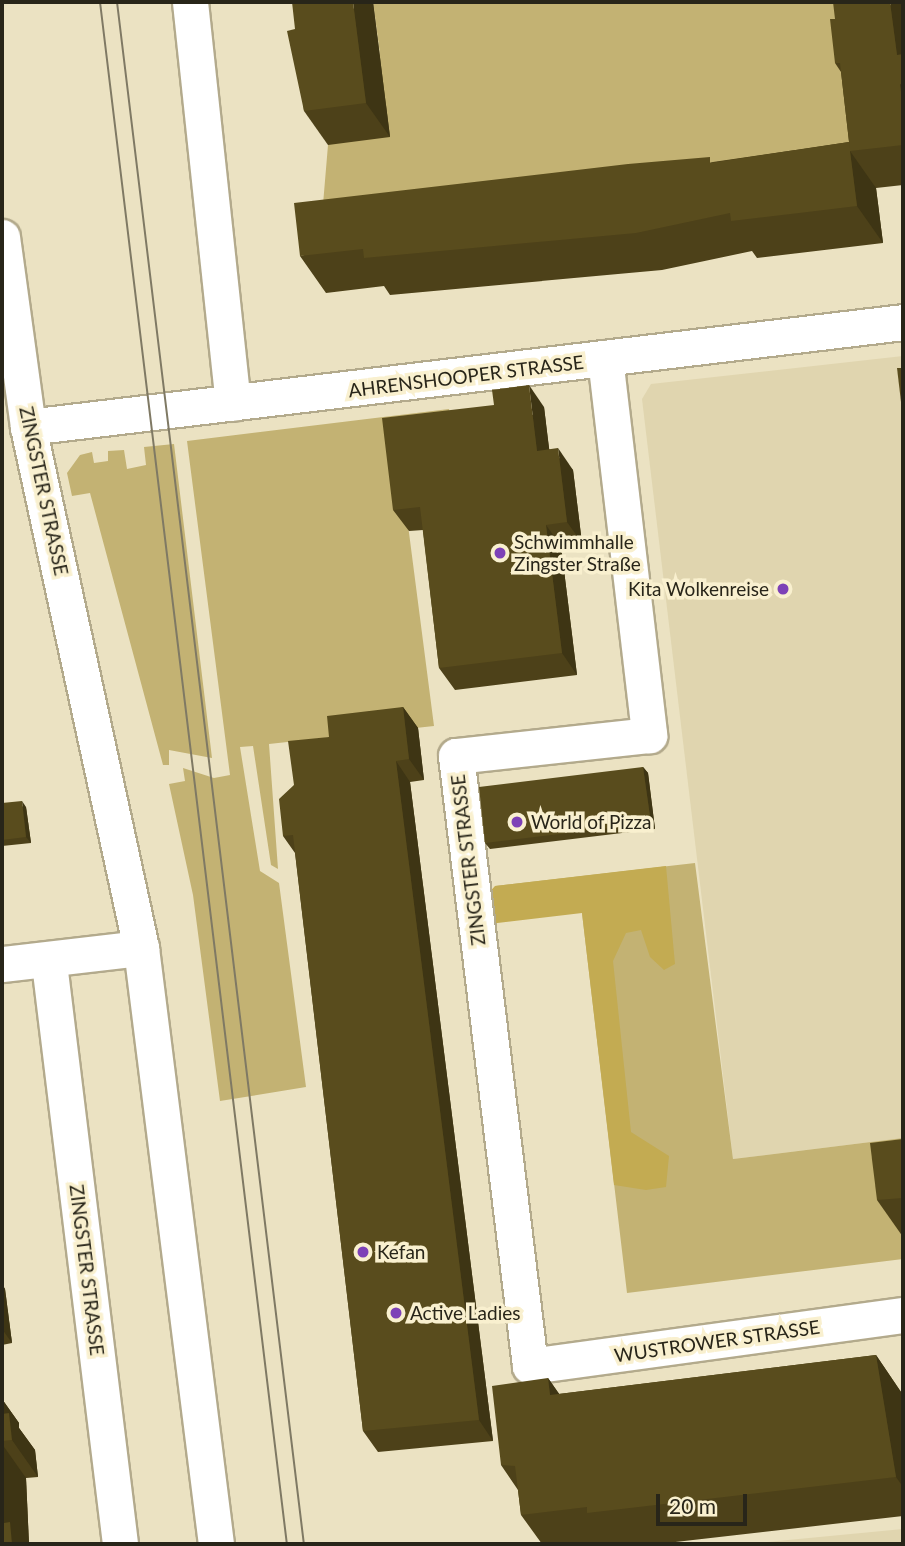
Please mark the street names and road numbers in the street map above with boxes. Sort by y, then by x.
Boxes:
street label: AHRENSHOOPER STRASSE [347,350,585,402]
street label: ZINGSTER STRASSE [15,404,73,578]
street label: ZINGSTER STRASSE [446,773,490,947]
street label: ZINGSTER STRASSE [65,1183,109,1357]
street label: WUSTROWER STRASSE [613,1315,821,1367]

